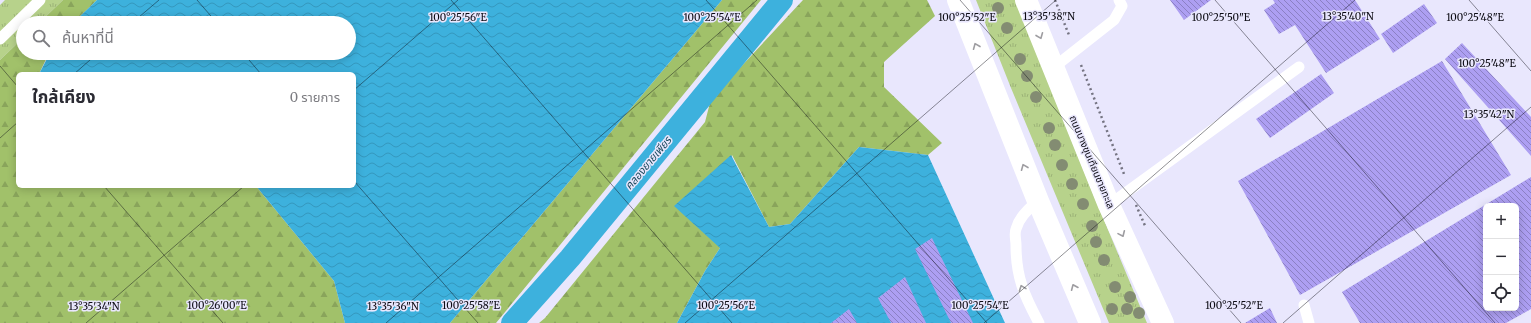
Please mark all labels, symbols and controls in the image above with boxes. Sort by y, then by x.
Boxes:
text: 13°35'38"N [1023,10,1075,23]
text: 13°35'40"N [1322,10,1374,23]
text: 100°25'56"E [429,11,487,24]
text: 100°25'54"E [683,11,741,24]
text: 100°25'52"E [938,11,996,24]
text: 100°25'50"E [1192,11,1251,24]
text: 100°25'48"E [1446,11,1504,24]
search box [16,16,356,60]
icon: search [30,27,52,49]
text: ค้นหาที่นี่ [62,28,114,47]
one-way arrow [1035,32,1043,40]
one-way arrow [973,43,981,50]
text: 100°25'48"E [1458,57,1516,70]
text: ใกล้เคียง [32,86,95,108]
text: 0 รายการ [290,89,340,106]
text: 13°35'42"N [1464,108,1515,121]
street label: ถนนบางขุนเทียนชายทะเล [1066,113,1118,211]
water label: คลองยายเพียร [622,132,675,193]
one-way arrow [1021,164,1029,171]
map controls [1483,203,1519,311]
button: + [1483,203,1519,239]
one-way arrow [1117,229,1125,237]
button: − [1483,239,1519,275]
button: locate [1483,275,1519,311]
one-way arrow [1071,284,1079,291]
one-way arrow [1018,285,1027,292]
text: 100°26'00"E [187,299,247,312]
text: 100°25'58"E [442,299,501,312]
text: 100°25'56"E [697,299,755,312]
text: 100°25'54"E [951,299,1009,312]
text: 100°25'52"E [1205,299,1263,312]
text: 13°35'34"N [68,300,120,313]
text: 13°35'36"N [367,300,419,313]

